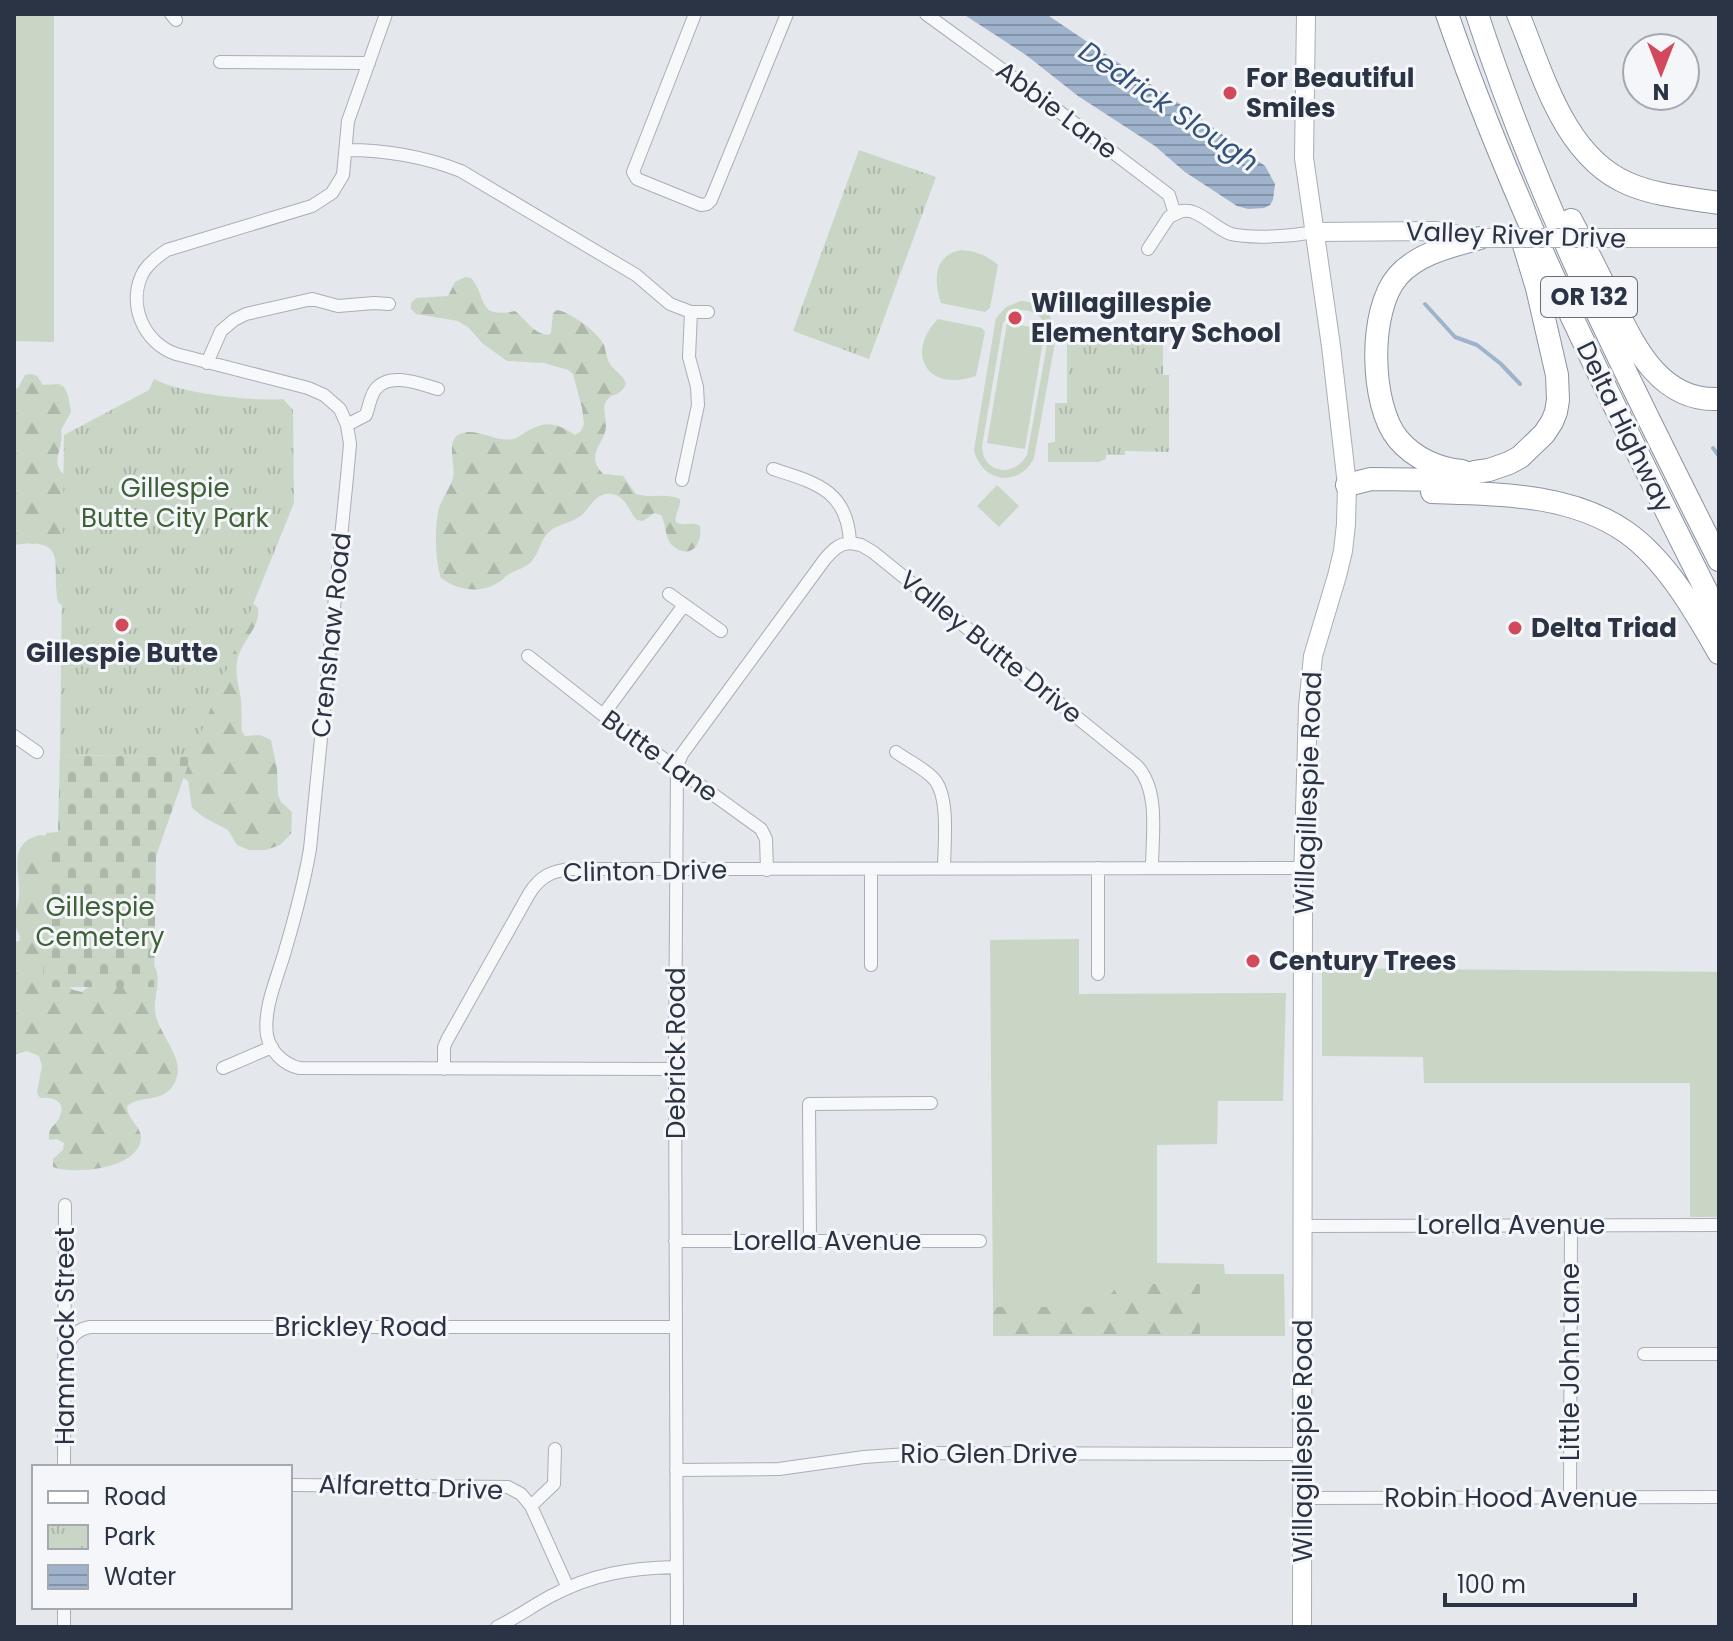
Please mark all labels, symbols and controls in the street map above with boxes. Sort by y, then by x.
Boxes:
water label: Dedrick Slough [1071,32,1266,181]
north arrow [1621,32,1701,112]
street label: Abbie Lane [989,52,1125,168]
place label: For Beautiful Smiles [1246,60,1415,126]
text: N [1653,76,1669,107]
marker: For Beautiful Smiles [1221,84,1239,102]
street label: Valley River Drive [1405,213,1627,257]
road number: OR 132 [1541,277,1637,317]
place label: Willagillespie Elementary School [1031,285,1281,351]
marker: Willagillespie Elementary School [1006,309,1024,327]
street label: Delta Highway [1568,335,1682,519]
park label: Gillespie Butte City Park [81,470,270,536]
street label: Crenshaw Road [302,531,360,739]
street label: Valley Butte Drive [892,562,1090,732]
place label: Delta Triad [1531,610,1677,646]
marker: Gillespie Butte [113,616,131,634]
marker: Delta Triad [1506,619,1524,637]
place label: Gillespie Butte [26,635,218,671]
street label: Willagillespie Road [1286,671,1330,915]
street label: Butte Lane [594,701,726,811]
street label: Clinton Drive [563,852,727,890]
park label: Gillespie Cemetery [35,889,165,955]
place label: Century Trees [1269,943,1457,979]
marker: Century Trees [1244,952,1262,970]
street label: Debrick Road [658,967,694,1139]
street label: Lorella Avenue [1417,1207,1605,1243]
street label: Lorella Avenue [733,1223,921,1259]
street label: Hammock Street [47,1227,83,1445]
street label: Little John Lane [1552,1263,1588,1461]
street label: Brickley Road [275,1309,447,1345]
street label: Willagillespie Road [1285,1319,1321,1563]
street label: Rio Glen Drive [900,1436,1078,1472]
legend [32,1465,292,1609]
street label: Alfaretta Drive [318,1466,504,1508]
text: Road [104,1480,166,1513]
street label: Robin Hood Avenue [1384,1480,1638,1516]
text: Park [104,1520,156,1553]
scale bar [1445,1557,1635,1607]
text: Water [104,1560,176,1593]
text: 100 m [1457,1568,1526,1601]

